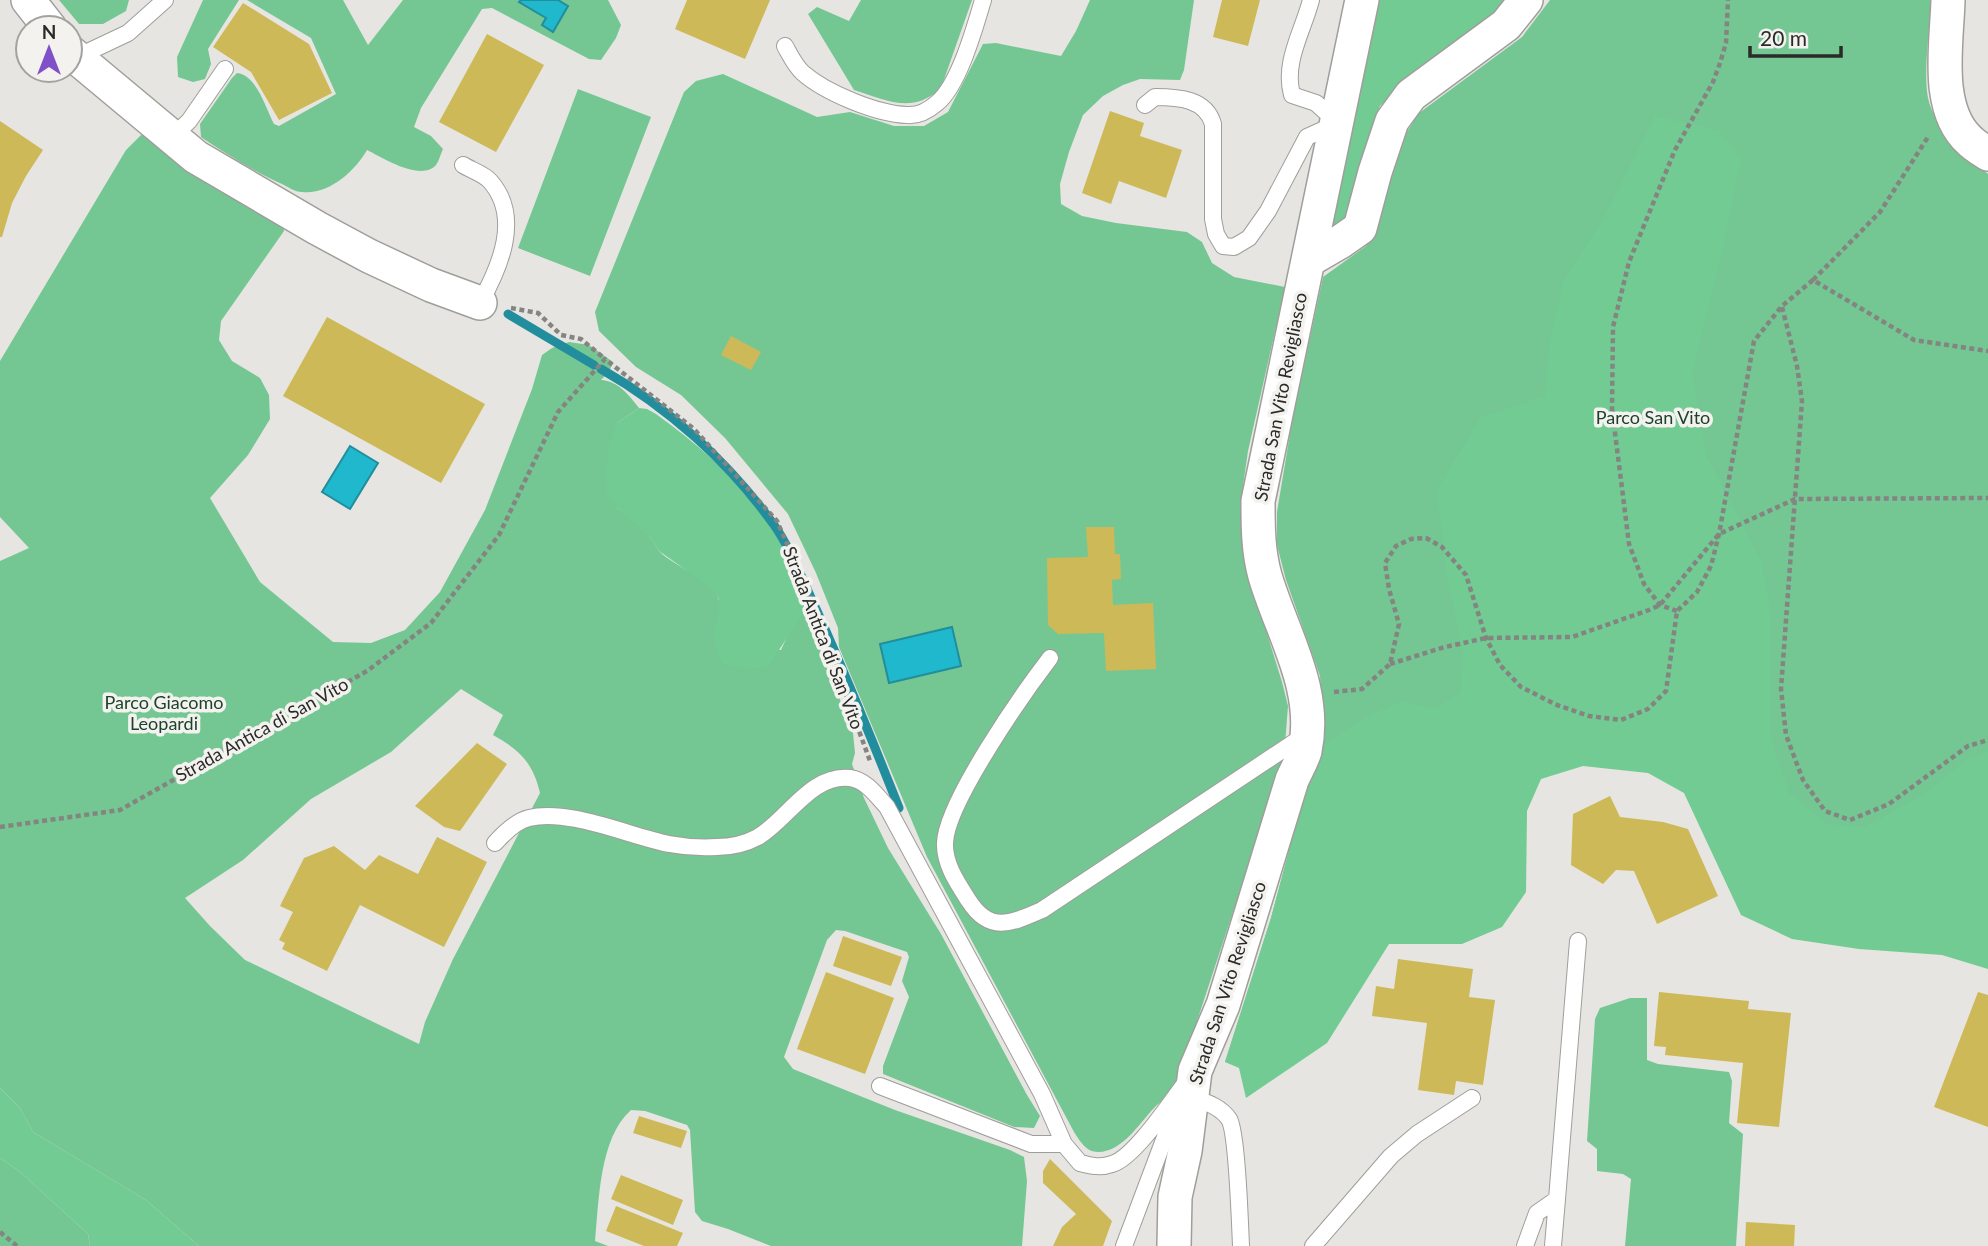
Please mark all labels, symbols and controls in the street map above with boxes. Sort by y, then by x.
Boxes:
north arrow [14,14,84,84]
scale bar [1750,14,1841,58]
text: N [42,20,56,43]
text: 20 m [1760,25,1807,50]
street label: Strada San Vito Revigliasco [1249,291,1311,503]
park label: Parco San Vito [1596,406,1710,428]
street label: Strada Antica di San Vito [779,543,869,732]
street label: Strada Antica di San Vito [171,672,352,786]
park label: Parco Giacomo Leopardi [105,691,223,734]
street label: Strada San Vito Revigliasco [1184,878,1270,1087]

